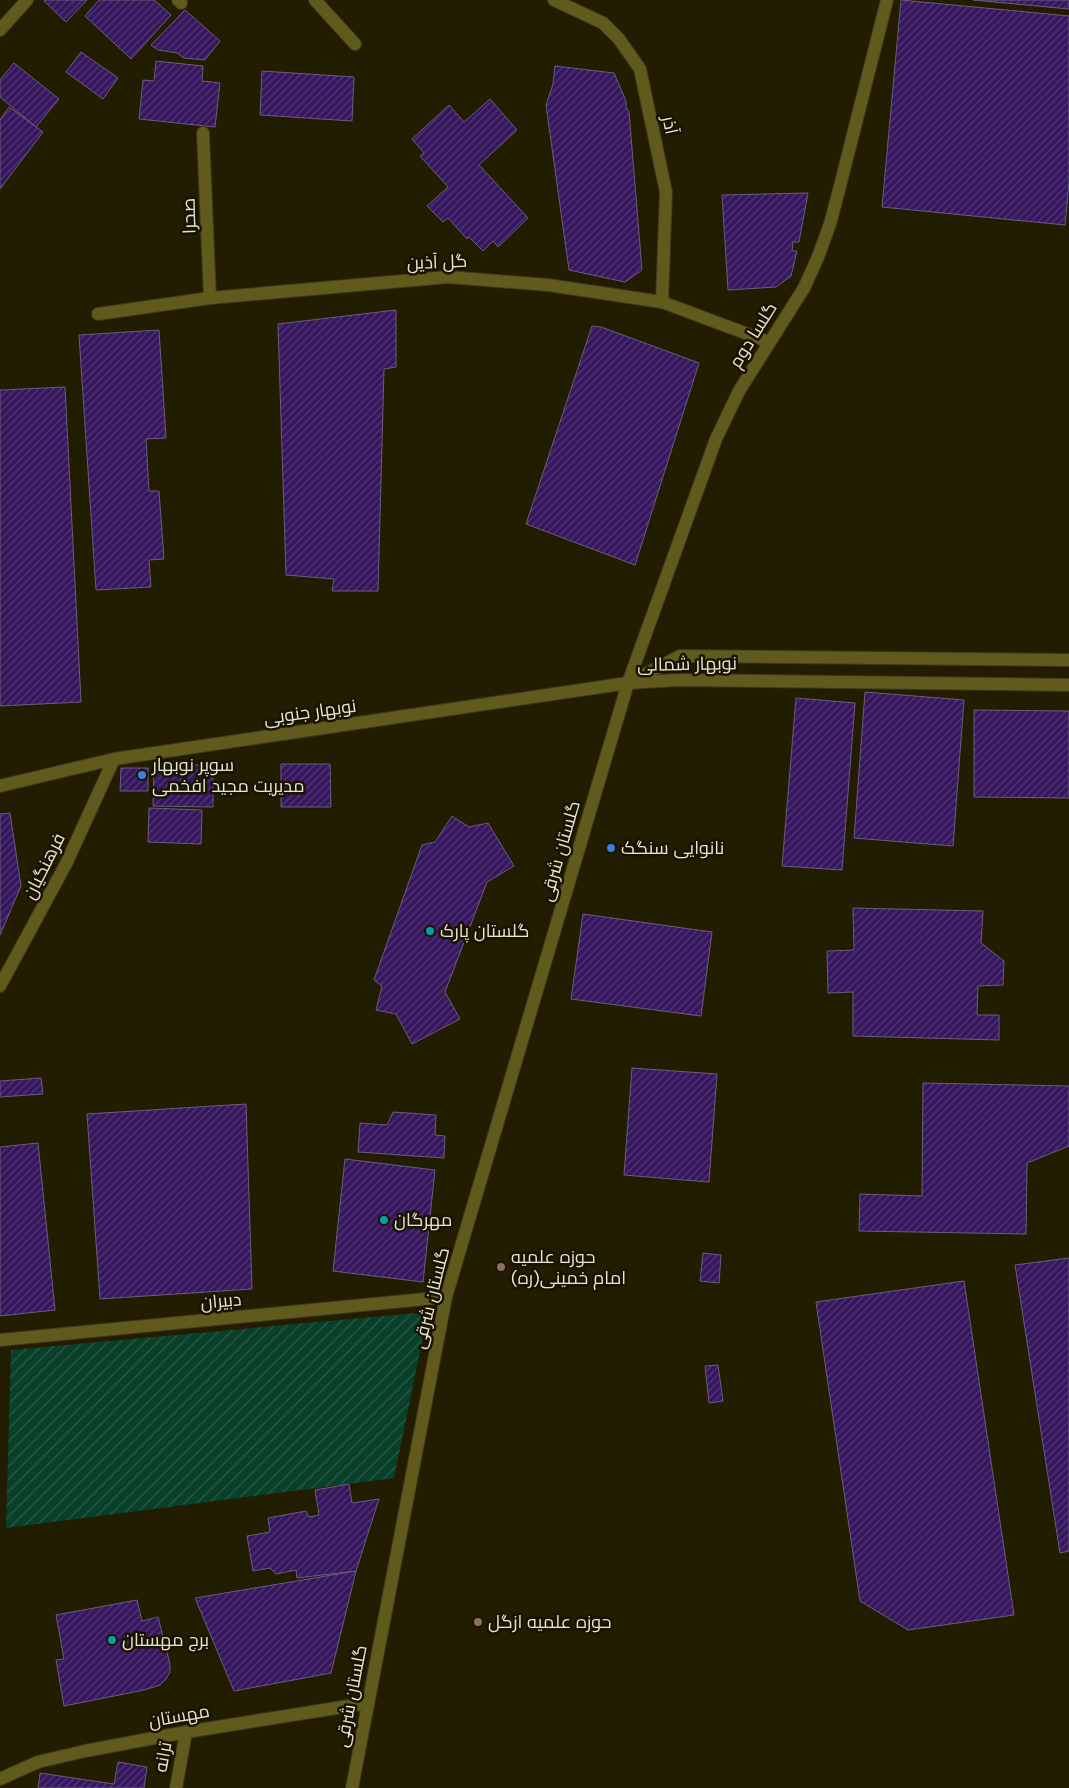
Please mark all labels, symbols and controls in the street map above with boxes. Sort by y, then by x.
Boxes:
street label: آذر [656,113,684,137]
street label: صحرا [176,198,202,234]
street label: گل آذین [406,249,468,275]
street label: گلسا دوم [723,298,783,372]
street label: نوبهار شمالی [637,651,737,677]
street label: نوبهار جنوبی [262,694,358,730]
place label: سوپر نوبهار مدیریت مجید افخمی [151,753,305,798]
marker: سوپر نوبهار مدیریت مجید افخمی [136,769,148,781]
street label: گلستان شرقی [534,798,586,904]
street label: فرهنگیان [17,829,71,903]
place label: نانوایی سنگک [621,836,724,860]
marker: نانوایی سنگک [605,842,617,854]
place label: گلستان پارک [440,919,530,943]
marker: گلستان پارک [424,925,436,937]
place label: مهرگان [394,1208,452,1232]
marker: مهرگان [378,1214,390,1226]
street label: گلستان شرقی [407,1245,455,1351]
place label: حوزه علمیه امام خمینی(ره) [511,1245,626,1290]
marker: حوزه علمیه امام خمینی(ره) [495,1261,507,1273]
street label: دبیران [200,1287,242,1315]
place label: حوزه علمیه ازگل [488,1610,612,1634]
marker: حوزه علمیه ازگل [472,1616,484,1628]
place label: برج مهستان [122,1628,209,1652]
marker: برج مهستان [106,1634,118,1646]
street label: گلستان شرقی [329,1643,373,1749]
street label: مهستان [147,1699,211,1733]
street label: ترانه [149,1740,177,1774]

